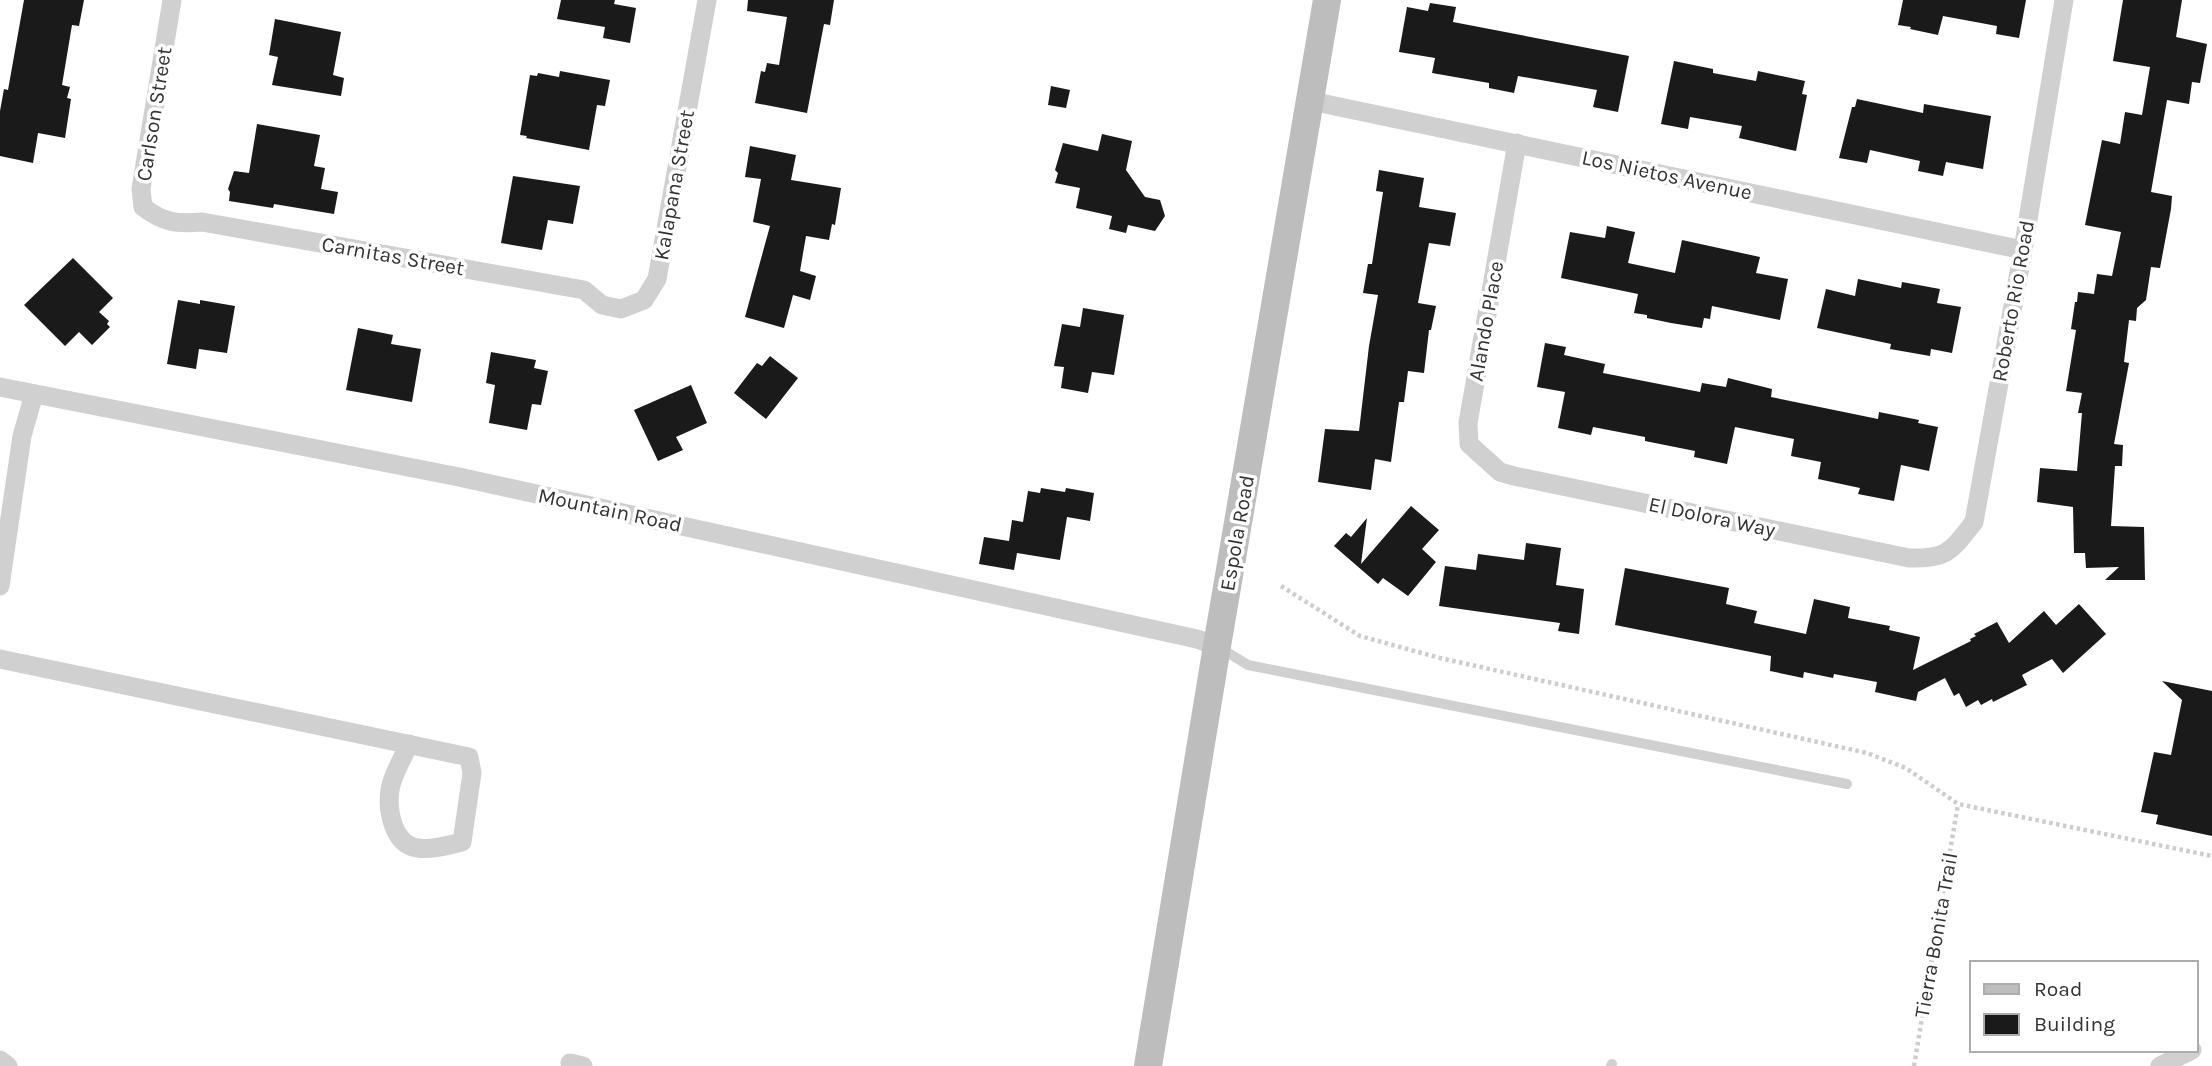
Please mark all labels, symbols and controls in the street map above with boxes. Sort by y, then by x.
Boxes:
street label: Carlson Street [132,45,176,183]
street label: Kalapana Street [649,108,699,262]
street label: Los Nietos Avenue [1580,145,1754,205]
street label: Roberto Rio Road [1987,218,2039,384]
street label: Carnitas Street [320,232,466,280]
street label: Alando Place [1464,259,1508,383]
street label: Espola Road [1215,473,1259,593]
street label: Mountain Road [536,483,684,537]
street label: El Dolora Way [1646,492,1778,542]
street label: Tierra Bonita Trail [1910,850,1962,1020]
legend [1970,961,2198,1052]
text: Road [2034,977,2082,1001]
text: Building [2034,1012,2115,1036]

